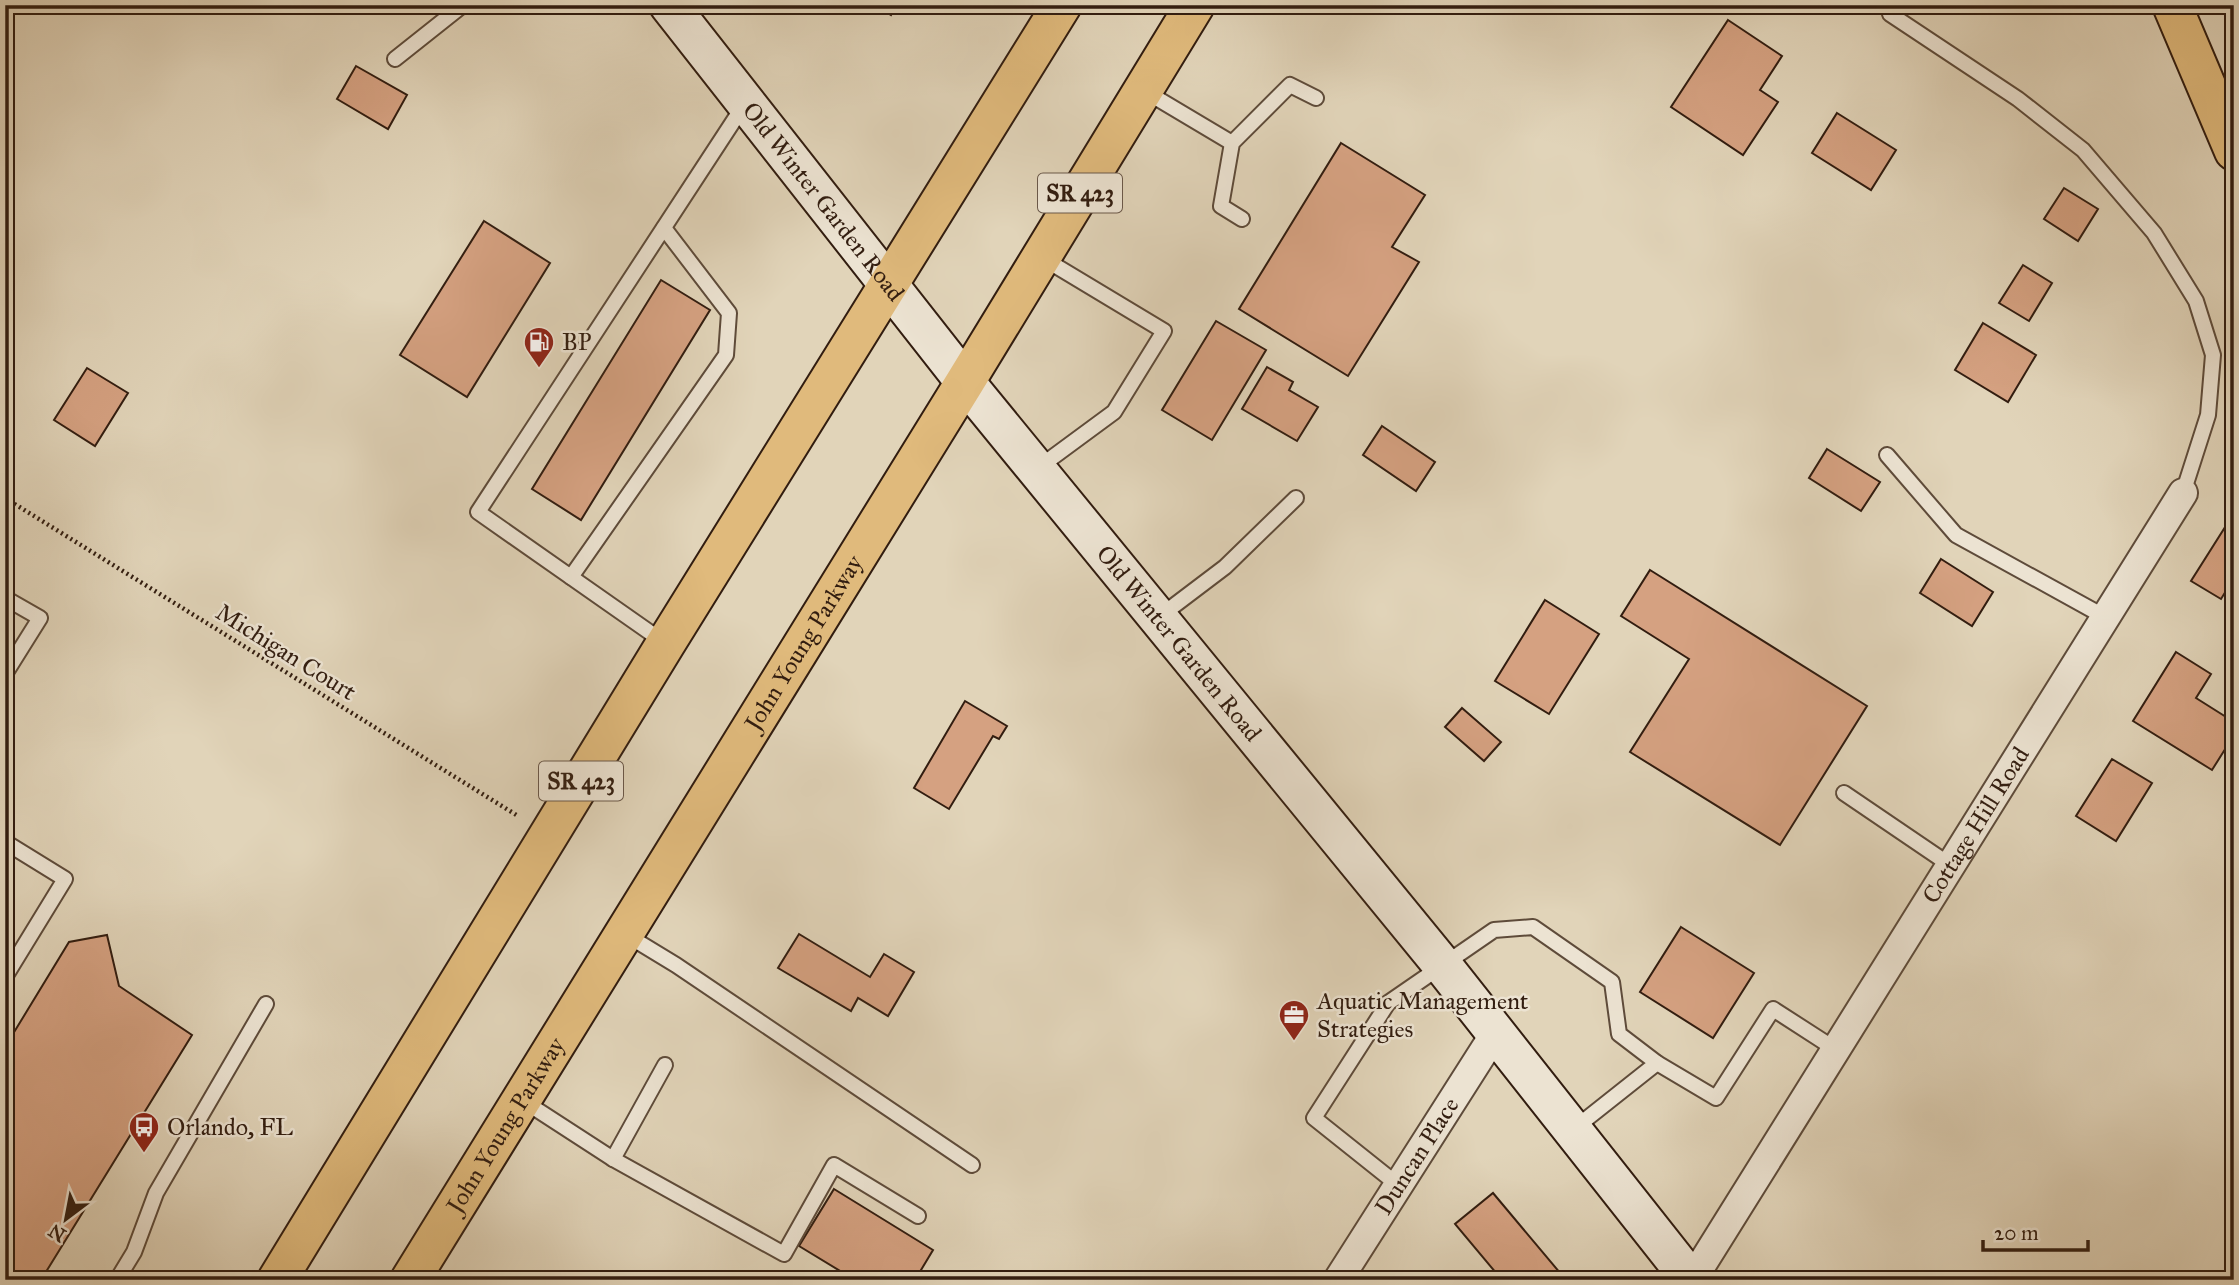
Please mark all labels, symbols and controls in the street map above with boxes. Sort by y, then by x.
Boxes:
street label: Old Winter Garden Road [736,96,911,307]
road number: SR 423 [1038,174,1122,212]
fuel station icon: BP [522,325,556,369]
place label: BP [562,327,592,357]
street label: Old Winter Garden Road [1090,539,1268,748]
street label: John Young Parkway [737,549,870,739]
street label: Michigan Court [210,597,362,707]
street label: Cottage Hill Road [1916,741,2036,909]
road number: SR 423 [539,762,623,800]
place label: Aquatic Management Strategies [1316,986,1529,1044]
office icon: Aquatic Management Strategies [1277,998,1311,1042]
street label: John Young Parkway [438,1031,572,1221]
street label: Duncan Place [1368,1092,1466,1220]
bus stop icon: Orlando, FL [127,1110,161,1154]
place label: Orlando, FL [167,1112,293,1142]
north arrow [32,1184,102,1254]
scale bar [1983,1208,2088,1252]
text: N [44,1219,70,1247]
text: 20 m [1994,1220,2039,1246]

